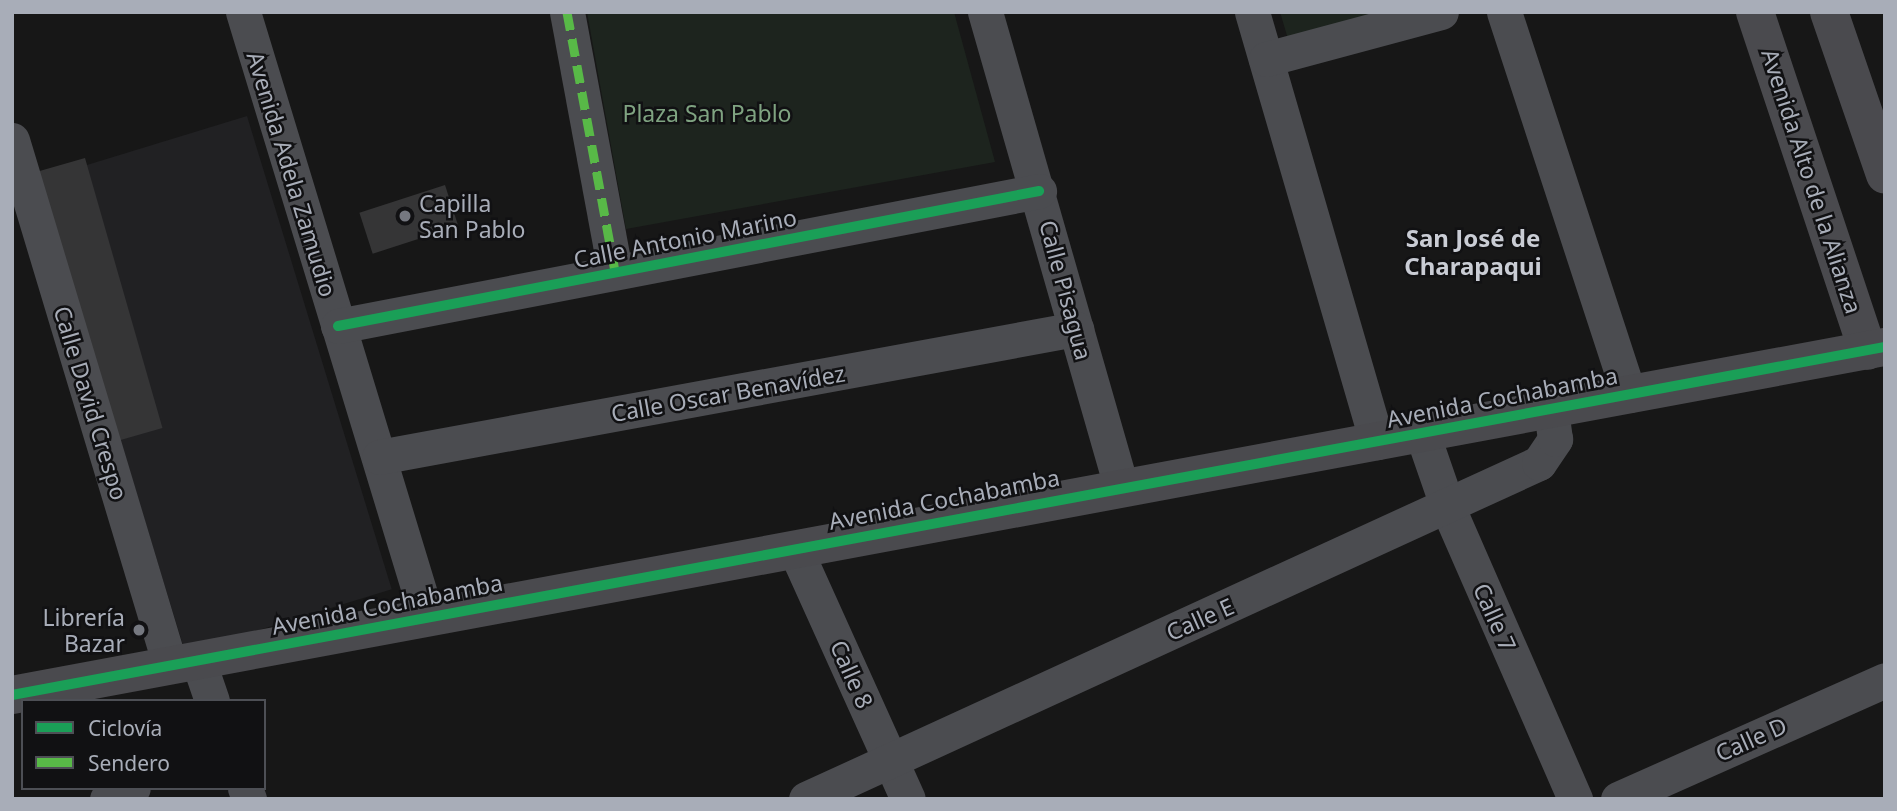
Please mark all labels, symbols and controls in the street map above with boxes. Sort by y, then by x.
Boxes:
street label: Avenida Alto de la Alianza [1756,45,1868,317]
street label: Avenida Adela Zamudio [242,48,342,300]
park label: Plaza San Pablo [623,99,791,127]
place label: Capilla San Pablo [419,189,526,243]
street label: Calle Antonio Marino [571,203,799,273]
marker: Capilla San Pablo [397,208,413,224]
street label: Calle Pisagua [1034,217,1098,363]
district label: San José de Charapaqui [1404,224,1542,280]
street label: Calle David Crespo [48,303,134,503]
street label: Calle Oscar Benavídez [609,359,847,427]
street label: Avenida Cochabamba [1384,361,1620,433]
street label: Avenida Cochabamba [826,463,1062,535]
street label: Avenida Cochabamba [269,568,505,640]
street label: Calle 7 [1468,579,1522,655]
street label: Calle E [1162,592,1238,646]
place label: Librería Bazar [43,603,125,657]
marker: Librería Bazar [131,622,147,638]
street label: Calle 8 [825,636,879,712]
legend [21,699,266,790]
street label: Calle D [1711,711,1791,767]
text: Ciclovía [88,714,162,742]
text: Sendero [88,749,170,777]

